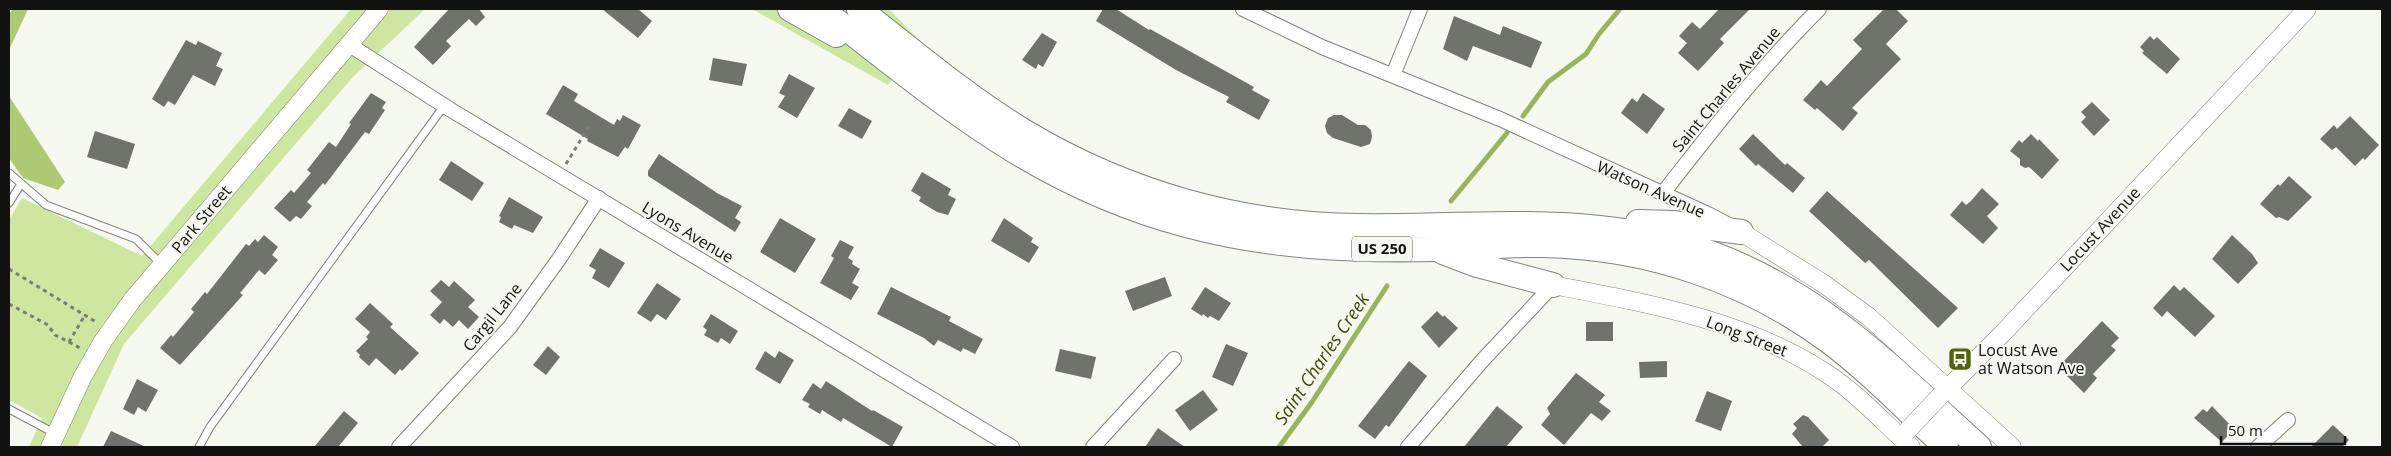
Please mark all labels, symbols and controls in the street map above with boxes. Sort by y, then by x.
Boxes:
street label: Saint Charles Avenue [1667,22,1785,156]
street label: Watson Avenue [1593,155,1709,223]
street label: Park Street [166,180,236,258]
street label: Locust Avenue [2055,182,2145,276]
street label: Lyons Avenue [638,196,738,268]
road number: US 250 [1352,236,1412,262]
street label: Cargil Lane [458,278,527,356]
water label: Saint Charles Creek [1268,287,1375,429]
street label: Long Street [1703,310,1791,362]
place label: Locust Ave at Watson Ave [1978,339,2084,379]
bus stop icon: Locust Ave at Watson Ave [1947,346,1973,372]
scale bar [2221,414,2345,446]
text: 50 m [2228,420,2263,440]

